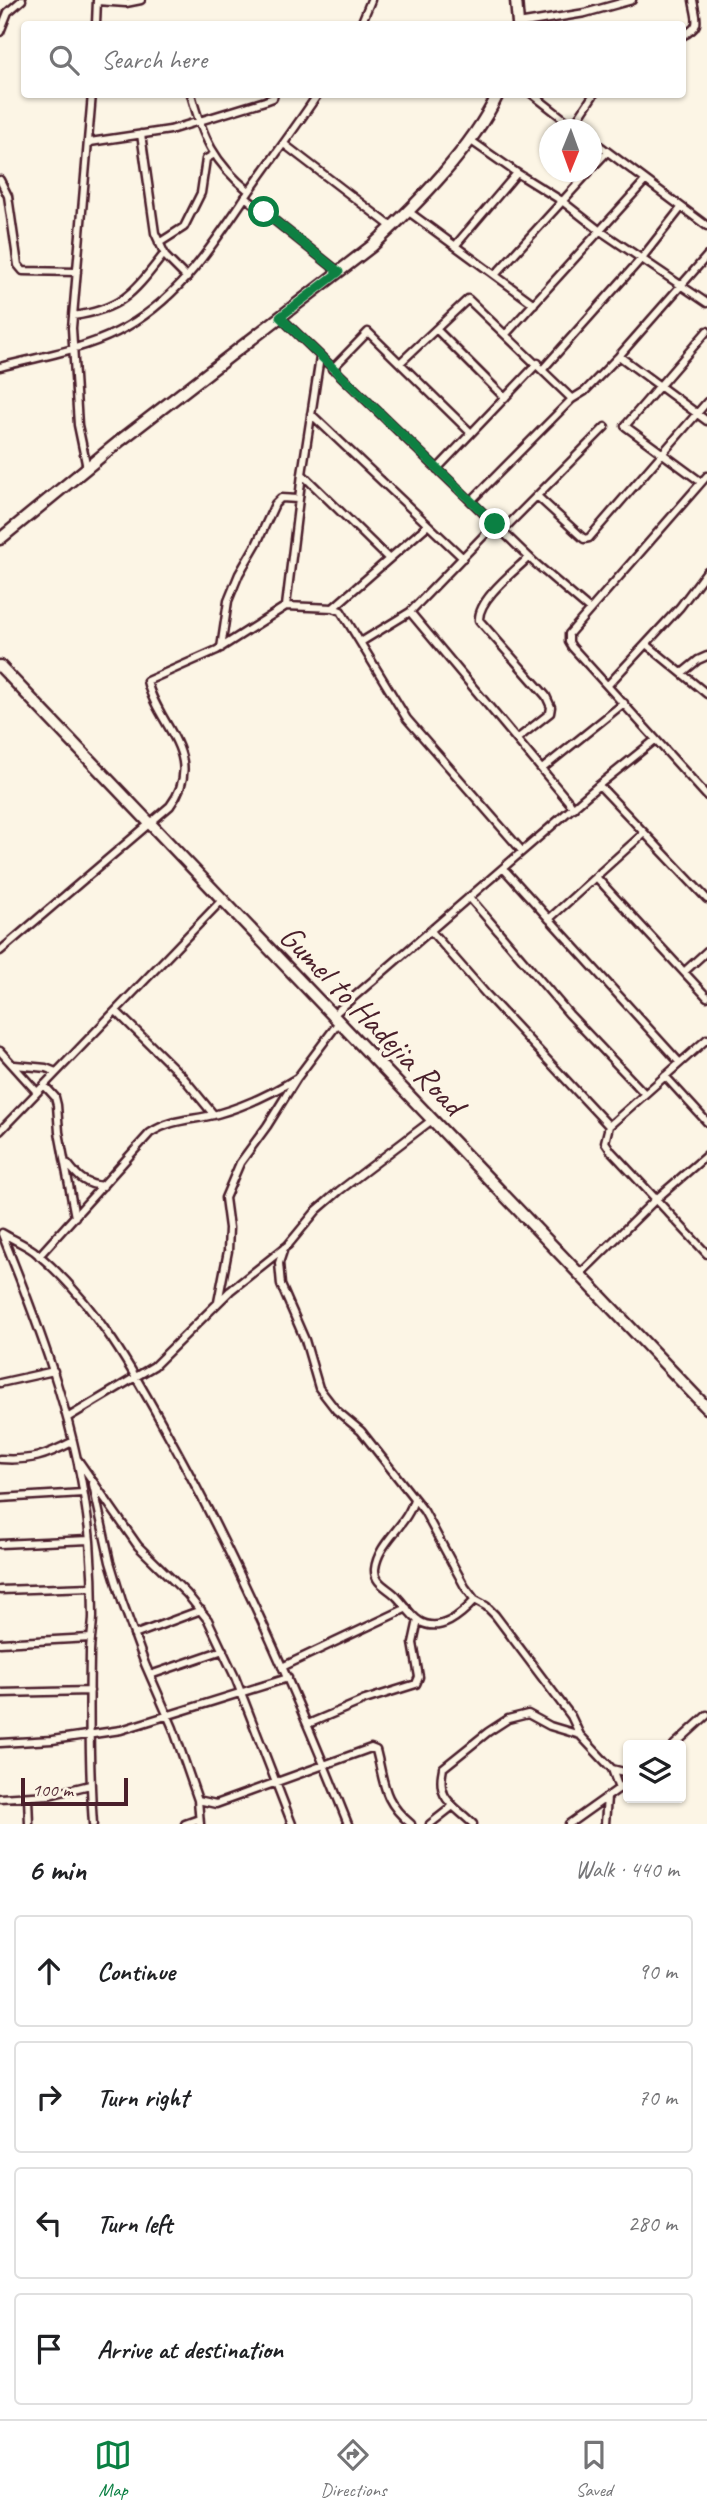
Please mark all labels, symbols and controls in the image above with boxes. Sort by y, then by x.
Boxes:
search box [21,21,686,98]
icon: search [45,41,83,79]
text: Search here [101,43,207,76]
north arrow [539,119,602,182]
route start [248,196,279,227]
route end [479,508,510,539]
street label: Gumel to Hadejia Road [271,915,477,1128]
map controls [623,1740,686,1803]
button: layers [623,1740,686,1803]
scale bar [21,1775,128,1807]
text: 100 m [32,1778,73,1802]
text: 6 min [28,1851,86,1889]
text: Walk · 440 m [575,1855,679,1884]
icon: ahead [30,1952,68,1990]
text: Continue [97,1955,175,1988]
text: 90 m [638,1957,677,1986]
icon: right [30,2078,68,2116]
text: Turn right [97,2081,188,2114]
text: 70 m [638,2083,677,2112]
icon: left [30,2204,68,2242]
text: Turn left [97,2207,172,2240]
text: 280 m [628,2209,677,2238]
icon: arrive [30,2330,68,2368]
text: Arrive at destination [97,2333,283,2366]
tab: Map [94,2436,132,2502]
tab: Directions [320,2436,387,2502]
tab: Saved [575,2436,613,2502]

